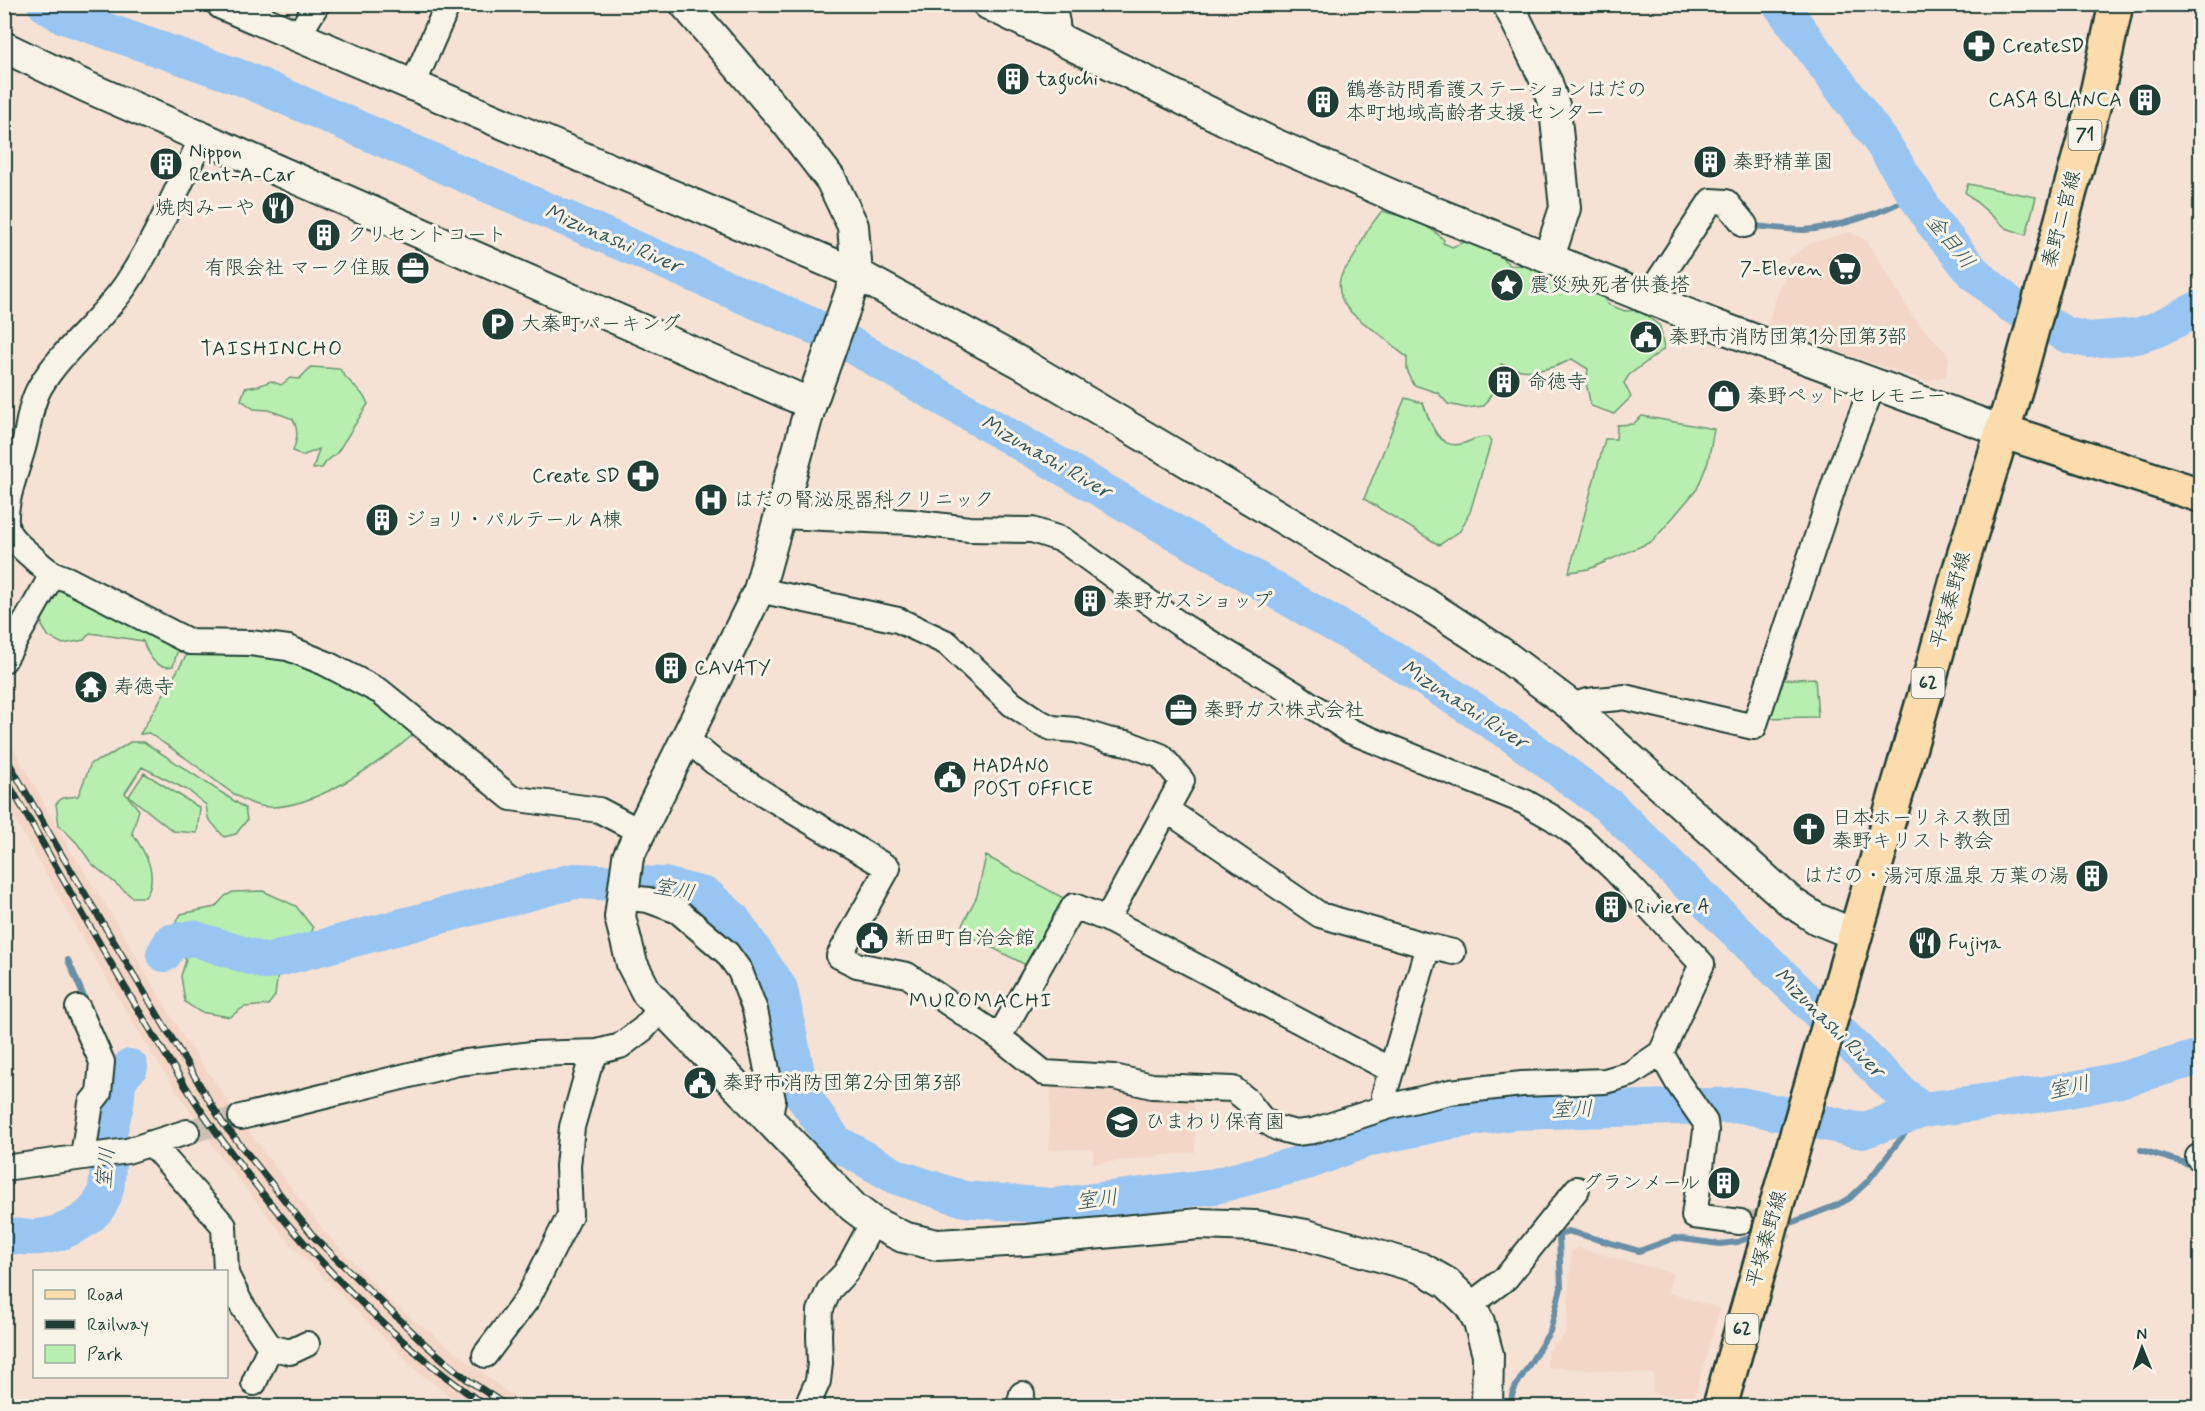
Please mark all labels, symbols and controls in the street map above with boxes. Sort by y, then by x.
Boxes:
pharmacy icon: CreateSD [1961,28,1997,64]
place label: CreateSD [2002,33,2085,60]
building icon: taguchi [995,61,1031,97]
place label: taguchi [1035,66,1098,95]
place label: 鶴巻訪問看護ステーションはだの 本町地域高齢者支援センター [1346,77,1647,127]
building icon: CASA BLANCA [2127,82,2163,118]
building icon: 鶴巻訪問看護ステーションはだの 本町地域高齢者支援センター [1305,84,1341,120]
place label: CASA BLANCA [1988,87,2122,114]
road number: 71 [2068,120,2102,150]
place label: Nippon Rent-A-Car [189,139,295,189]
building icon: 秦野精華園 [1692,144,1728,180]
building icon: Nippon Rent-A-Car [148,146,184,182]
place label: 秦野精華園 [1733,149,1833,176]
street label: 秦野二宮線 [2036,167,2088,271]
restaurant icon: 焼肉みーや [260,190,296,226]
place label: 焼肉みーや [155,195,255,222]
water label: Mizunashi River [540,198,688,282]
water label: 金目川 [1919,209,1981,275]
building icon: クリセントコート [306,217,342,253]
place label: クリセントコート [347,222,507,249]
office icon: 有限会社 マーク住販 [395,250,431,286]
supermarket icon: 7-Eleven [1827,251,1863,287]
place label: 有限会社 マーク住販 [205,255,390,282]
place label: 7-Eleven [1740,256,1822,283]
place icon: 震災殃死者供養塔 [1489,267,1525,303]
place label: 震災殃死者供養塔 [1530,272,1690,299]
parking icon: 大秦町パーキング [480,306,516,342]
place label: 大秦町パーキング [521,311,681,338]
public building icon: 秦野市消防団第1分団第3部 [1628,319,1664,355]
place label: 秦野市消防団第1分団第3部 [1669,324,1907,351]
district label: TAISHINCHO [200,335,344,363]
building icon: 命徳寺 [1486,364,1522,400]
place label: 命徳寺 [1527,369,1587,396]
shop icon: 秦野ペットセレモニー [1706,378,1742,414]
place label: 秦野ペットセレモニー [1747,383,1947,410]
water label: Mizunashi River [976,408,1119,507]
pharmacy icon: Create SD [625,458,661,494]
place label: Create SD [532,463,620,490]
hospital icon: はだの腎泌尿器科クリニック [693,482,729,518]
place label: はだの腎泌尿器科クリニック [734,487,994,514]
building icon: ジョリ・パルテール A棟 [364,502,400,538]
place label: ジョリ・パルテール A棟 [405,507,622,534]
street label: 平塚秦野線 [1924,548,1978,652]
building icon: 秦野ガスショップ [1072,583,1108,619]
place label: 秦野ガスショップ [1113,588,1273,615]
building icon: CAVATY [653,650,689,686]
water label: Mizunashi River [1395,654,1535,758]
place label: CAVATY [694,655,771,682]
road number: 62 [1912,668,1944,698]
temple icon: 寿徳寺 [73,669,109,705]
place label: 寿徳寺 [114,674,174,701]
office icon: 秦野ガス株式会社 [1163,692,1199,728]
place label: 秦野ガス株式会社 [1204,697,1364,724]
place label: HADANO POST OFFICE [973,753,1093,803]
public building icon: HADANO POST OFFICE [932,759,968,795]
place label: 日本ホーリネス教団 秦野キリスト教会 [1832,805,2012,855]
church icon: 日本ホーリネス教団 秦野キリスト教会 [1791,811,1827,847]
building icon: はだの・湯河原温泉 万葉の湯 [2074,858,2110,894]
place label: はだの・湯河原温泉 万葉の湯 [1804,863,2069,890]
water label: 室川 [651,872,697,908]
building icon: Riviere A [1593,889,1629,925]
place label: Riviere A [1634,894,1710,921]
public building icon: 新田町自治会館 [854,920,890,956]
place label: 新田町自治会館 [895,925,1035,952]
restaurant icon: Fujiya [1907,925,1943,961]
place label: Fujiya [1948,930,2002,957]
water label: Mizunashi River [1768,962,1893,1087]
district label: MUROMACHI [909,987,1053,1015]
public building icon: 秦野市消防団第2分団第3部 [682,1065,718,1101]
place label: 秦野市消防団第2分団第3部 [723,1070,962,1097]
water label: 室川 [2046,1070,2092,1106]
water label: 室川 [1551,1095,1593,1125]
school or university icon: ひまわり保育園 [1104,1104,1140,1140]
place label: ひまわり保育園 [1145,1109,1285,1136]
water label: 室川 [90,1146,122,1190]
building icon: グランメール [1706,1165,1742,1201]
place label: グランメール [1582,1170,1701,1197]
water label: 室川 [1074,1184,1120,1216]
street label: 平塚秦野線 [1740,1187,1794,1291]
legend [33,1270,228,1378]
text: Road [87,1283,123,1307]
text: Railway [87,1313,149,1337]
road number: 62 [1726,1314,1758,1344]
north arrow [2112,1318,2172,1378]
text: N [2136,1324,2147,1345]
text: Park [87,1343,123,1367]

